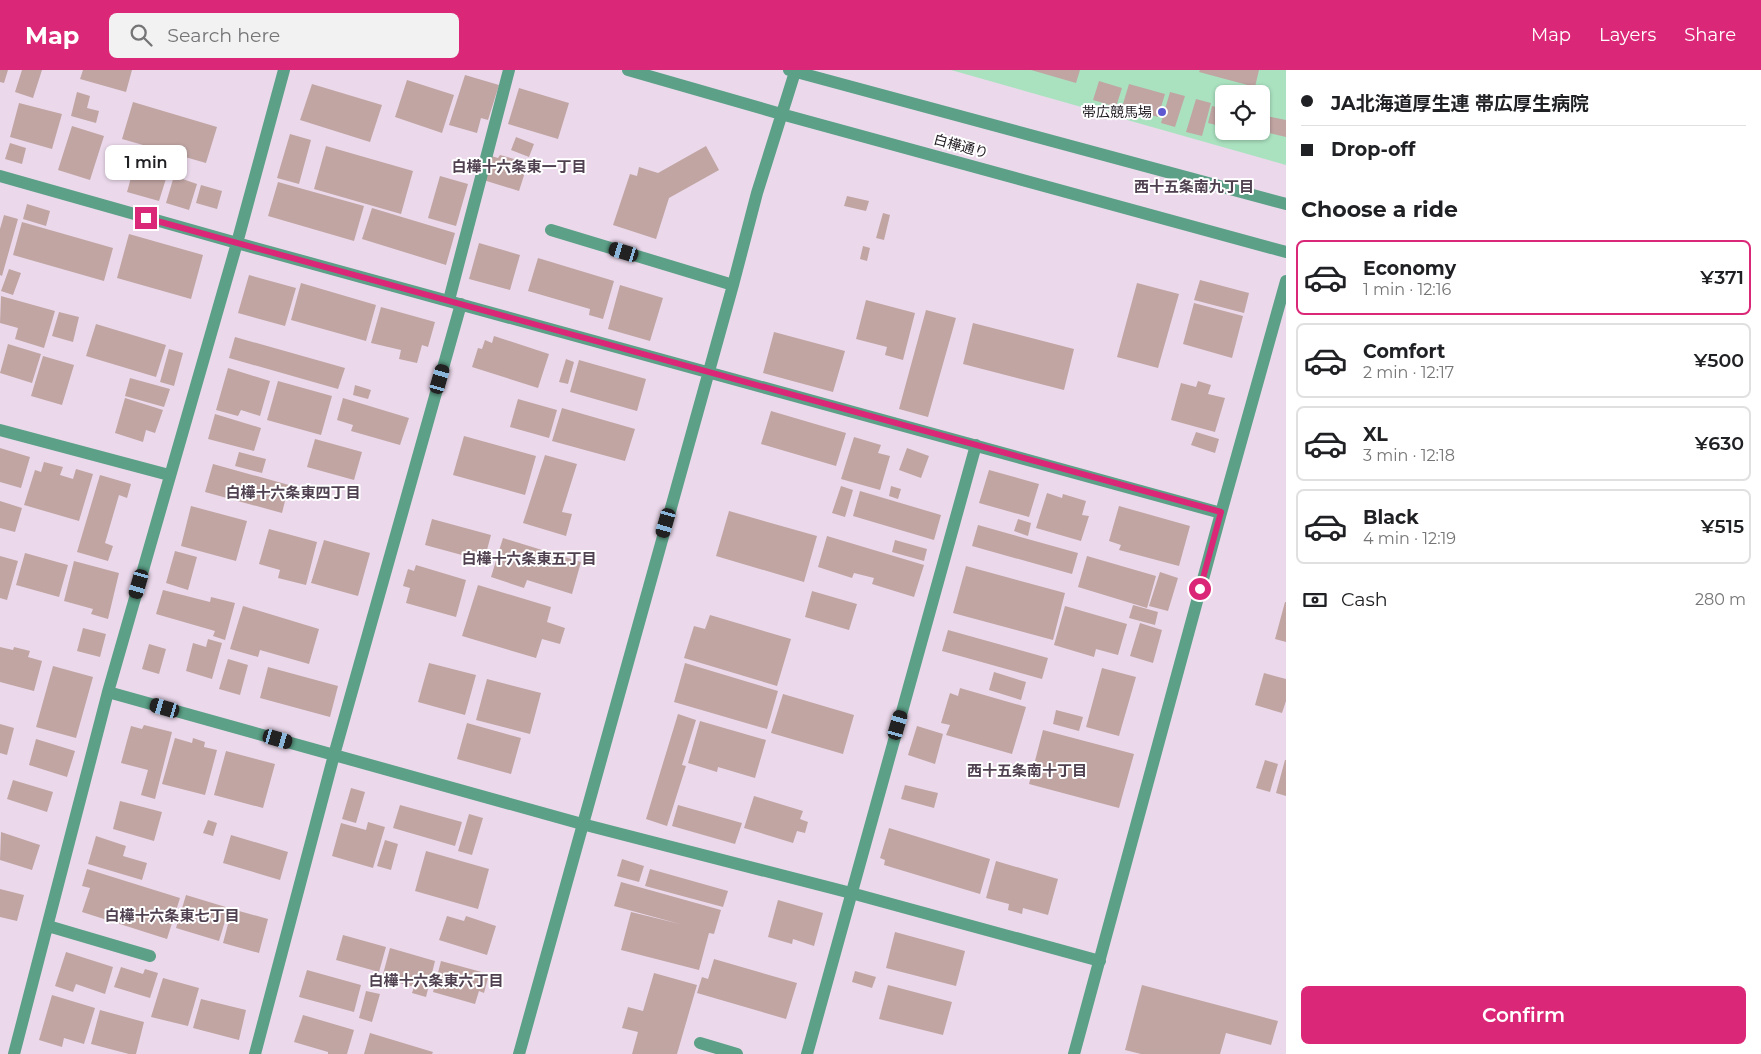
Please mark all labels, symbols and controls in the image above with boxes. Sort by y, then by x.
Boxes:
search box [109,13,459,58]
text: Map [25,21,79,50]
icon: search [127,21,155,49]
text: Search here [167,24,280,47]
text: Map [1531,24,1571,46]
text: Layers [1599,24,1656,46]
text: Share [1684,24,1736,46]
map controls [1215,85,1270,140]
button: locate [1215,85,1270,140]
text: JA北海道厚生連 帯広厚生病院 [1331,92,1589,115]
place label: 帯広競馬場 [1082,103,1152,121]
marker: 帯広競馬場 [1156,106,1168,118]
street label: 白樺通り [932,130,990,162]
text: Drop-off [1331,138,1415,161]
callout: 1 min [105,146,187,180]
text: 1 min [125,153,167,172]
district label: 白樺十六条東一丁目 [451,157,587,176]
district label: 西十五条南九丁目 [1134,177,1254,196]
text: Choose a ride [1301,196,1458,223]
route end [135,207,157,229]
car [607,240,640,264]
icon: car [1303,255,1348,300]
text: Economy [1363,257,1456,280]
text: ¥371 [1700,266,1744,289]
text: 1 min · 12:16 [1363,280,1451,299]
icon: car [1303,338,1348,383]
text: Comfort [1363,340,1445,363]
text: ¥500 [1694,349,1744,372]
car [428,363,451,395]
text: 2 min · 12:17 [1363,363,1454,382]
icon: car [1303,421,1348,466]
text: XL [1363,423,1388,446]
text: ¥630 [1695,432,1744,455]
text: 3 min · 12:18 [1363,446,1455,465]
district label: 白樺十六条東四丁目 [225,483,361,502]
icon: car [1303,504,1348,549]
text: Black [1363,506,1419,529]
car [654,507,677,539]
text: ¥515 [1701,515,1744,538]
text: 4 min · 12:19 [1363,529,1456,548]
district label: 白樺十六条東五丁目 [461,549,597,568]
car [127,568,150,600]
route start [1189,578,1211,600]
icon: cash [1301,586,1329,614]
text: Cash [1341,588,1388,611]
text: 280 m [1695,590,1746,609]
car [148,697,181,719]
car [886,709,909,741]
car [261,728,294,750]
district label: 西十五条南十丁目 [967,761,1087,780]
district label: 白樺十六条東七丁目 [104,906,240,925]
district label: 白樺十六条東六丁目 [368,971,504,990]
button: Confirm [1301,986,1746,1044]

